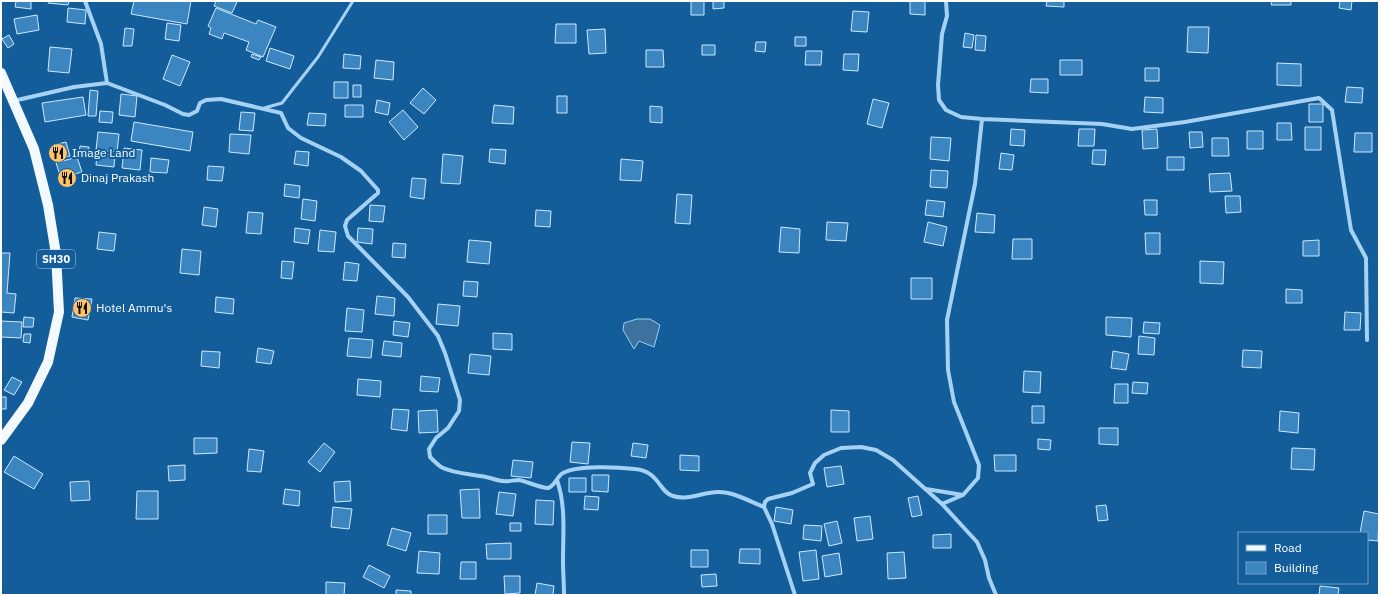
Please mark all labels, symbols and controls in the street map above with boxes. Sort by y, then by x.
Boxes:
restaurant icon: Image Land [47,142,69,164]
place label: Image Land [72,145,136,160]
restaurant icon: Dinaj Prakash [56,167,78,189]
place label: Dinaj Prakash [81,170,154,185]
road number: SH30 [37,250,75,268]
restaurant icon: Hotel Ammu's [71,297,93,319]
place label: Hotel Ammu's [96,300,172,315]
legend [1238,532,1368,584]
text: Road [1274,540,1302,555]
text: Building [1274,560,1319,575]

